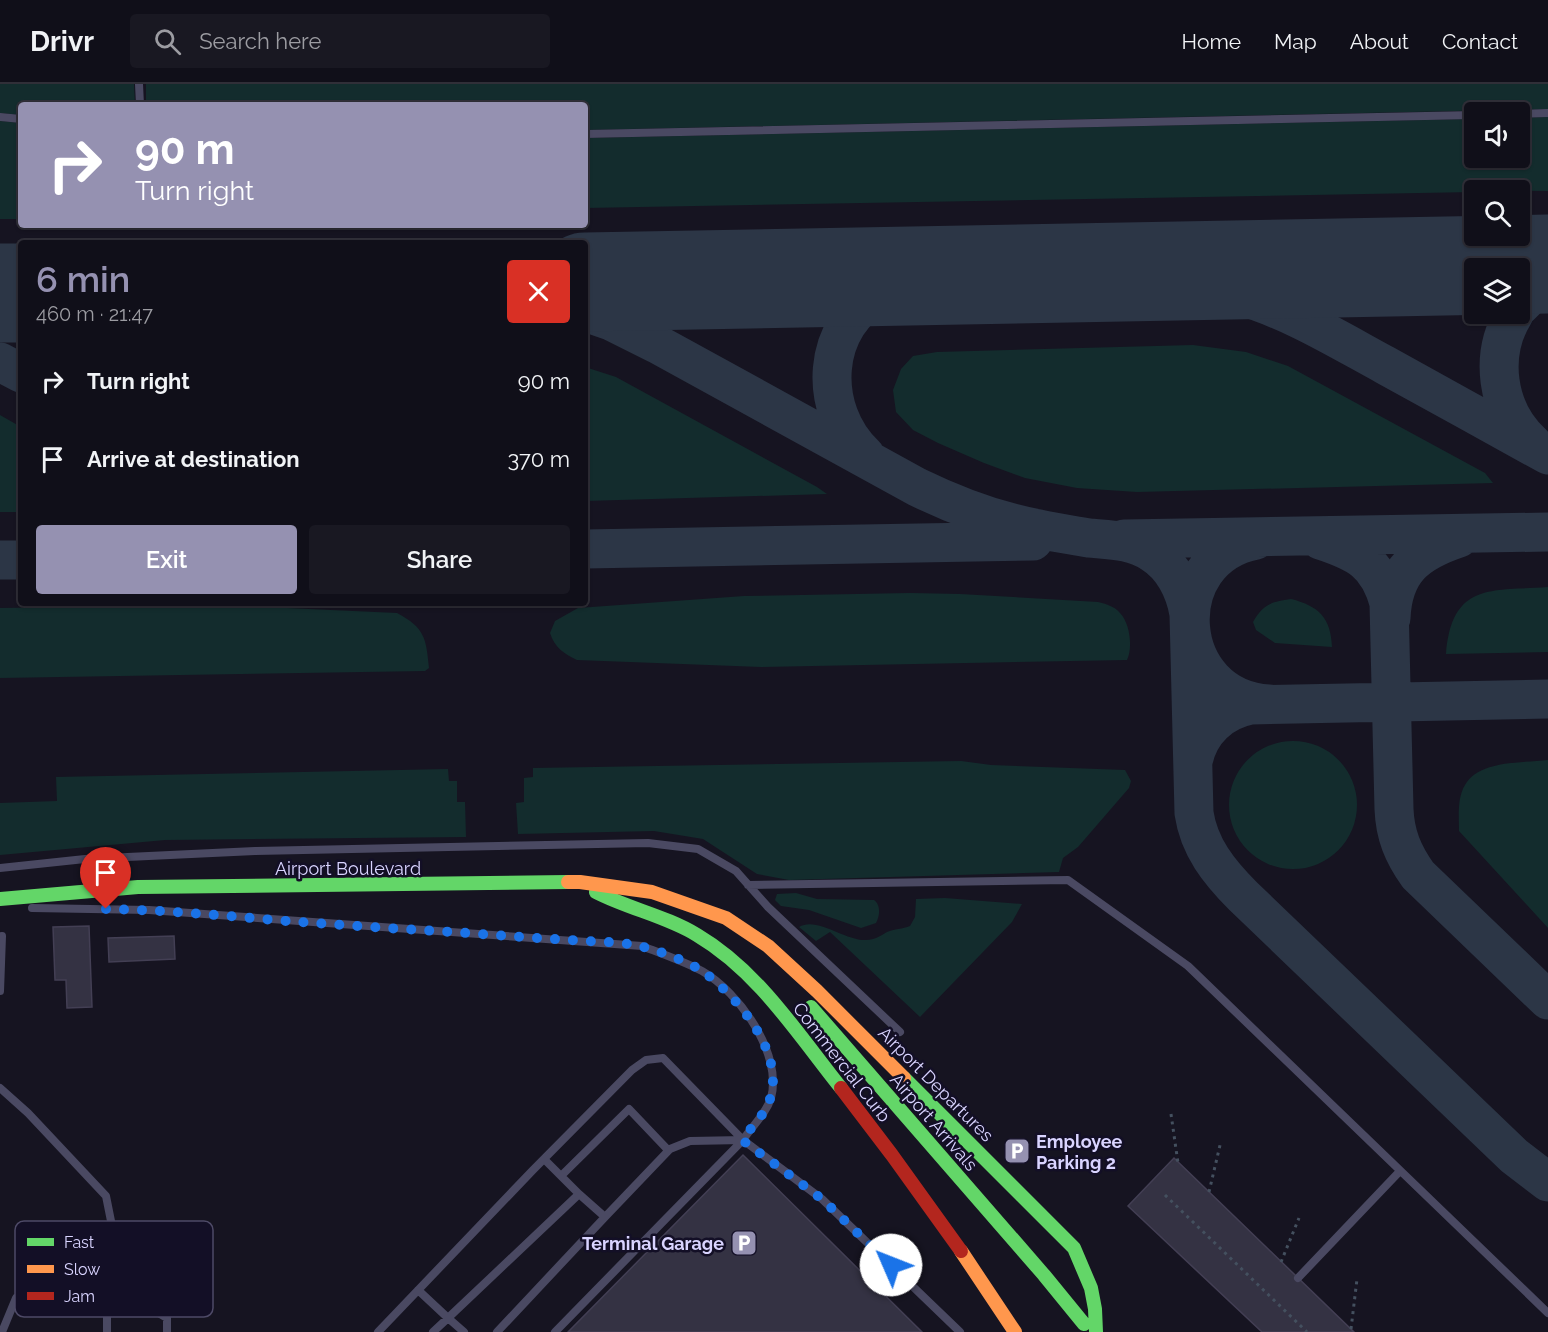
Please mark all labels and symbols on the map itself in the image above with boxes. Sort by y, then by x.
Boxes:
pin [80,847,131,909]
street label: Airport Boulevard [275,858,421,879]
street label: Commercial Curb [789,998,895,1126]
street label: Airport Departures [874,1022,998,1146]
street label: Airport Arrivals [886,1069,982,1175]
place label: Employee Parking 2 [1036,1131,1123,1173]
parking icon: Employee Parking 2 [1002,1136,1032,1166]
legend [15,1221,213,1317]
parking icon: Terminal Garage [729,1228,759,1258]
text: Fast [64,1233,95,1252]
place label: Terminal Garage [582,1233,724,1254]
position arrow [859,1233,923,1297]
text: Slow [64,1260,100,1279]
text: Jam [64,1287,95,1306]

